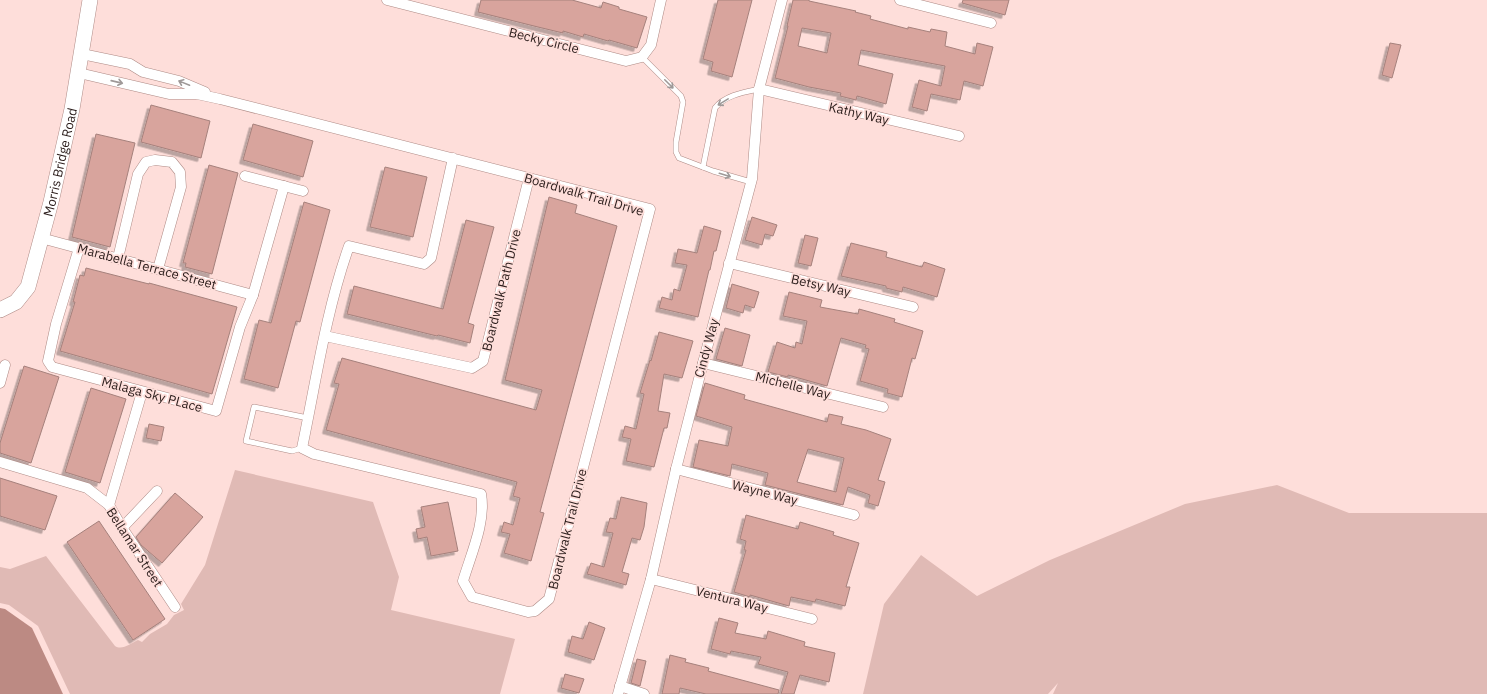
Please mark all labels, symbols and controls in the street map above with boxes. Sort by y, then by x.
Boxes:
street label: Becky Circle [507,24,581,57]
one-way arrow [110,79,123,86]
one-way arrow [178,79,190,86]
one-way arrow [664,79,674,89]
one-way arrow [717,98,729,106]
street label: Kathy Way [827,98,891,129]
street label: Morris Bridge Road [39,106,81,219]
street label: Boardwalk Trail Drive [522,169,646,220]
one-way arrow [719,172,732,179]
street label: Boardwalk Path Drive [478,227,525,353]
street label: Marabella Terrace Street [75,240,218,293]
street label: Betsy Way [789,270,853,301]
street label: Cindy Way [690,316,723,380]
street label: Michelle Way [754,368,833,403]
street label: Malaga Sky PLace [100,373,204,416]
street label: Boardwalk Trail Drive [544,467,591,591]
street label: Wayne Way [730,476,800,509]
street label: Bellamar Street [103,504,167,590]
street label: Ventura Way [694,582,770,617]

